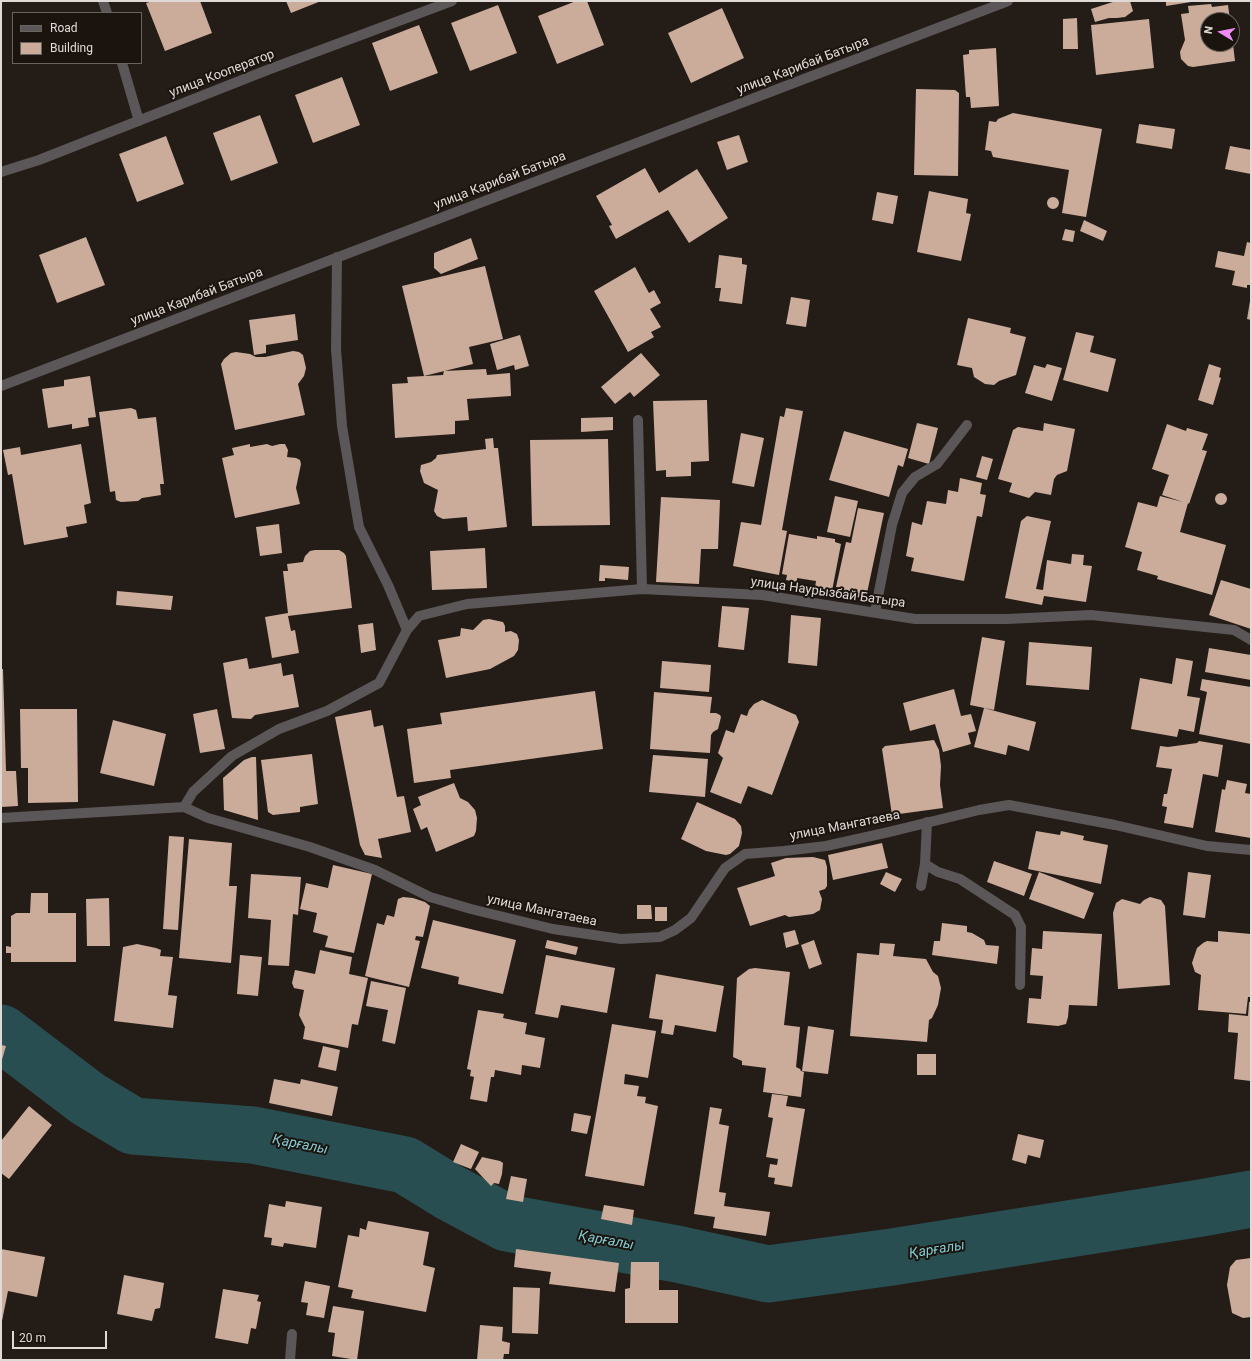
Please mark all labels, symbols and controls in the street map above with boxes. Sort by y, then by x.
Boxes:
legend [12,12,142,64]
north arrow [1200,12,1240,52]
text: Road [50,21,78,35]
text: N [1202,25,1216,35]
street label: улица Карибай Батыра [735,34,871,98]
text: Building [50,41,93,55]
street label: улица Кооператор [167,47,277,101]
street label: улица Карибай Батыра [432,149,568,213]
street label: улица Карибай Батыра [129,265,265,329]
street label: улица Наурызбай Батыра [750,574,906,612]
street label: улица Мангатаева [789,808,901,844]
street label: улица Мангатаева [486,892,598,930]
water label: Қарғалы [271,1131,329,1159]
water label: Қарғалы [577,1228,635,1254]
water label: Қарғалы [908,1237,966,1263]
scale bar [14,1323,109,1349]
text: 20 m [19,1331,46,1345]

